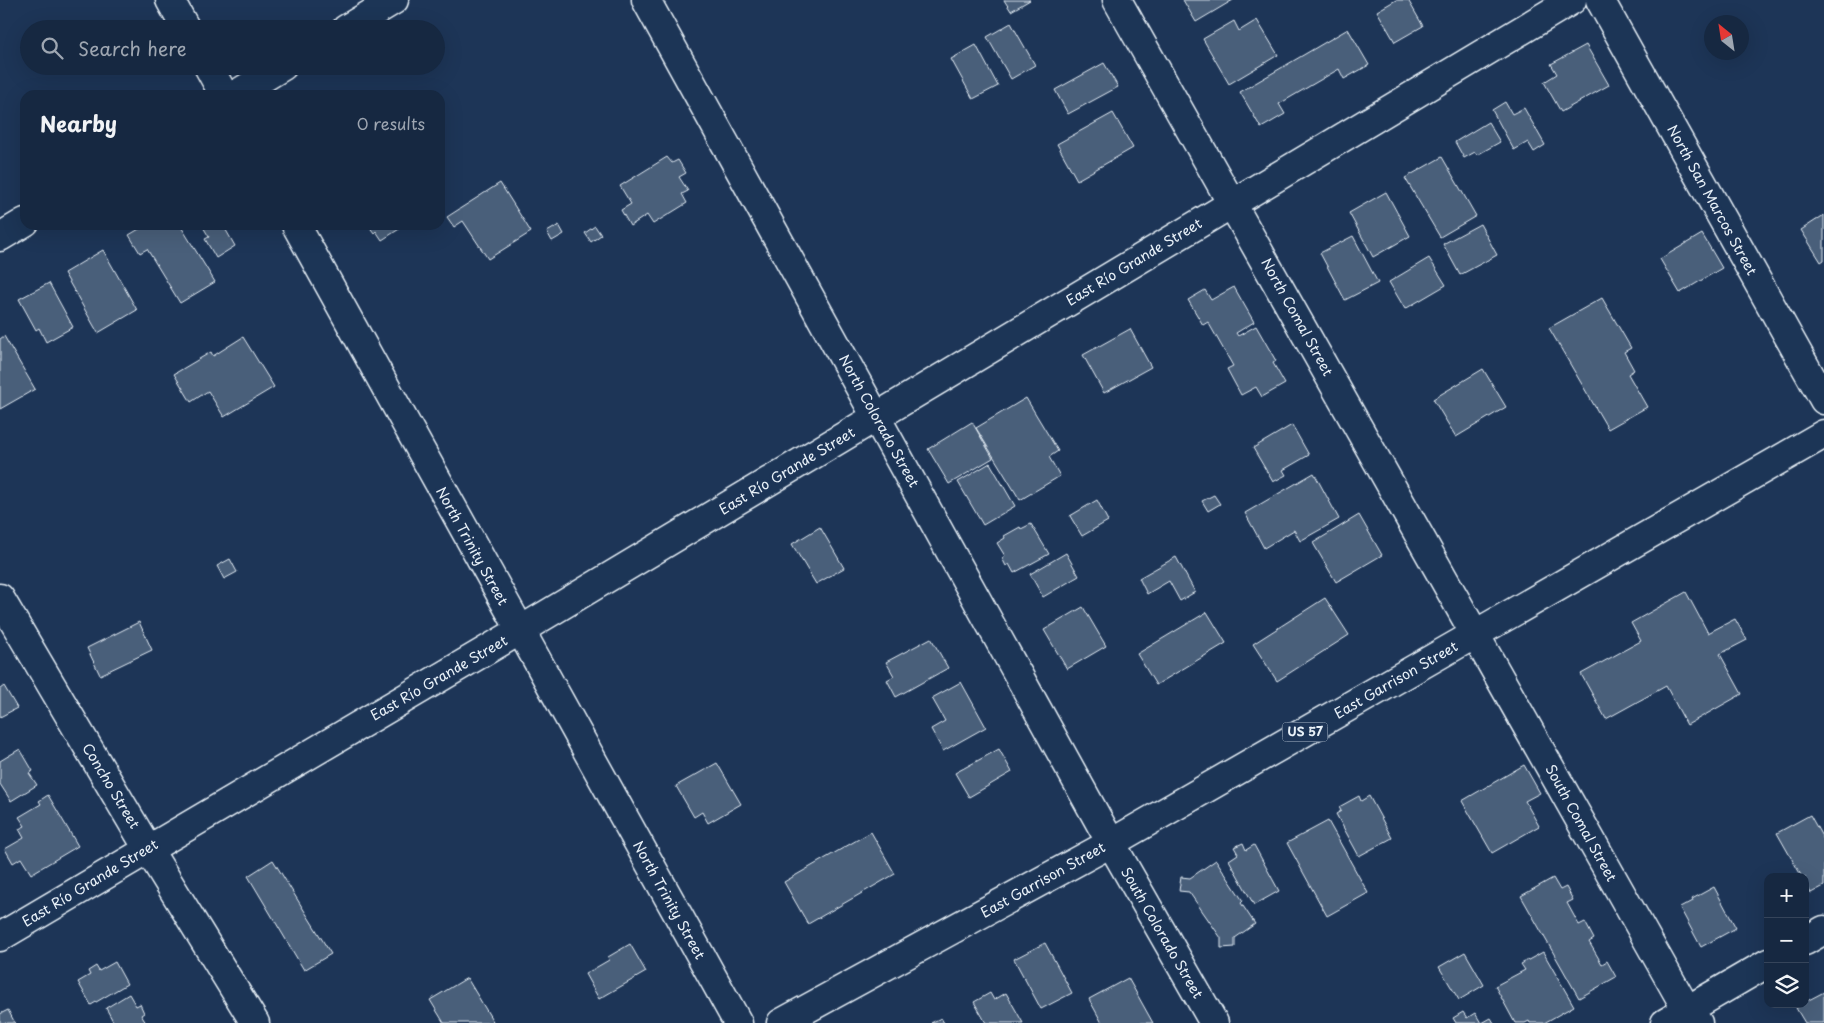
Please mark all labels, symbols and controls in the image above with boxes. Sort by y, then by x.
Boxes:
north arrow [1704,15,1749,60]
search box [20,20,445,75]
icon: search [38,34,66,62]
text: Search here [78,34,187,62]
text: Nearby [40,107,117,139]
text: 0 results [357,111,425,135]
street label: North San Marcos Street [1662,121,1763,279]
street label: East Río Grande Street [1062,212,1206,311]
street label: North Comal Street [1256,254,1339,379]
street label: North Colorado Street [834,350,925,491]
street label: East Río Grande Street [715,421,859,520]
street label: North Trinity Street [431,483,514,609]
street label: East Río Grande Street [366,630,511,725]
street label: East Garrison Street [1330,635,1462,724]
road number: US 57 [1282,722,1328,742]
street label: Concho Street [78,739,145,833]
street label: South Comal Street [1541,760,1622,885]
street label: East Río Grande Street [18,833,162,932]
street label: East Garrison Street [977,836,1109,923]
street label: North Trinity Street [628,837,711,963]
street label: South Colorado Street [1116,863,1209,1002]
map controls [1764,873,1809,1008]
button: + [1764,873,1809,918]
button: − [1764,918,1809,963]
button: layers [1764,963,1809,1008]

